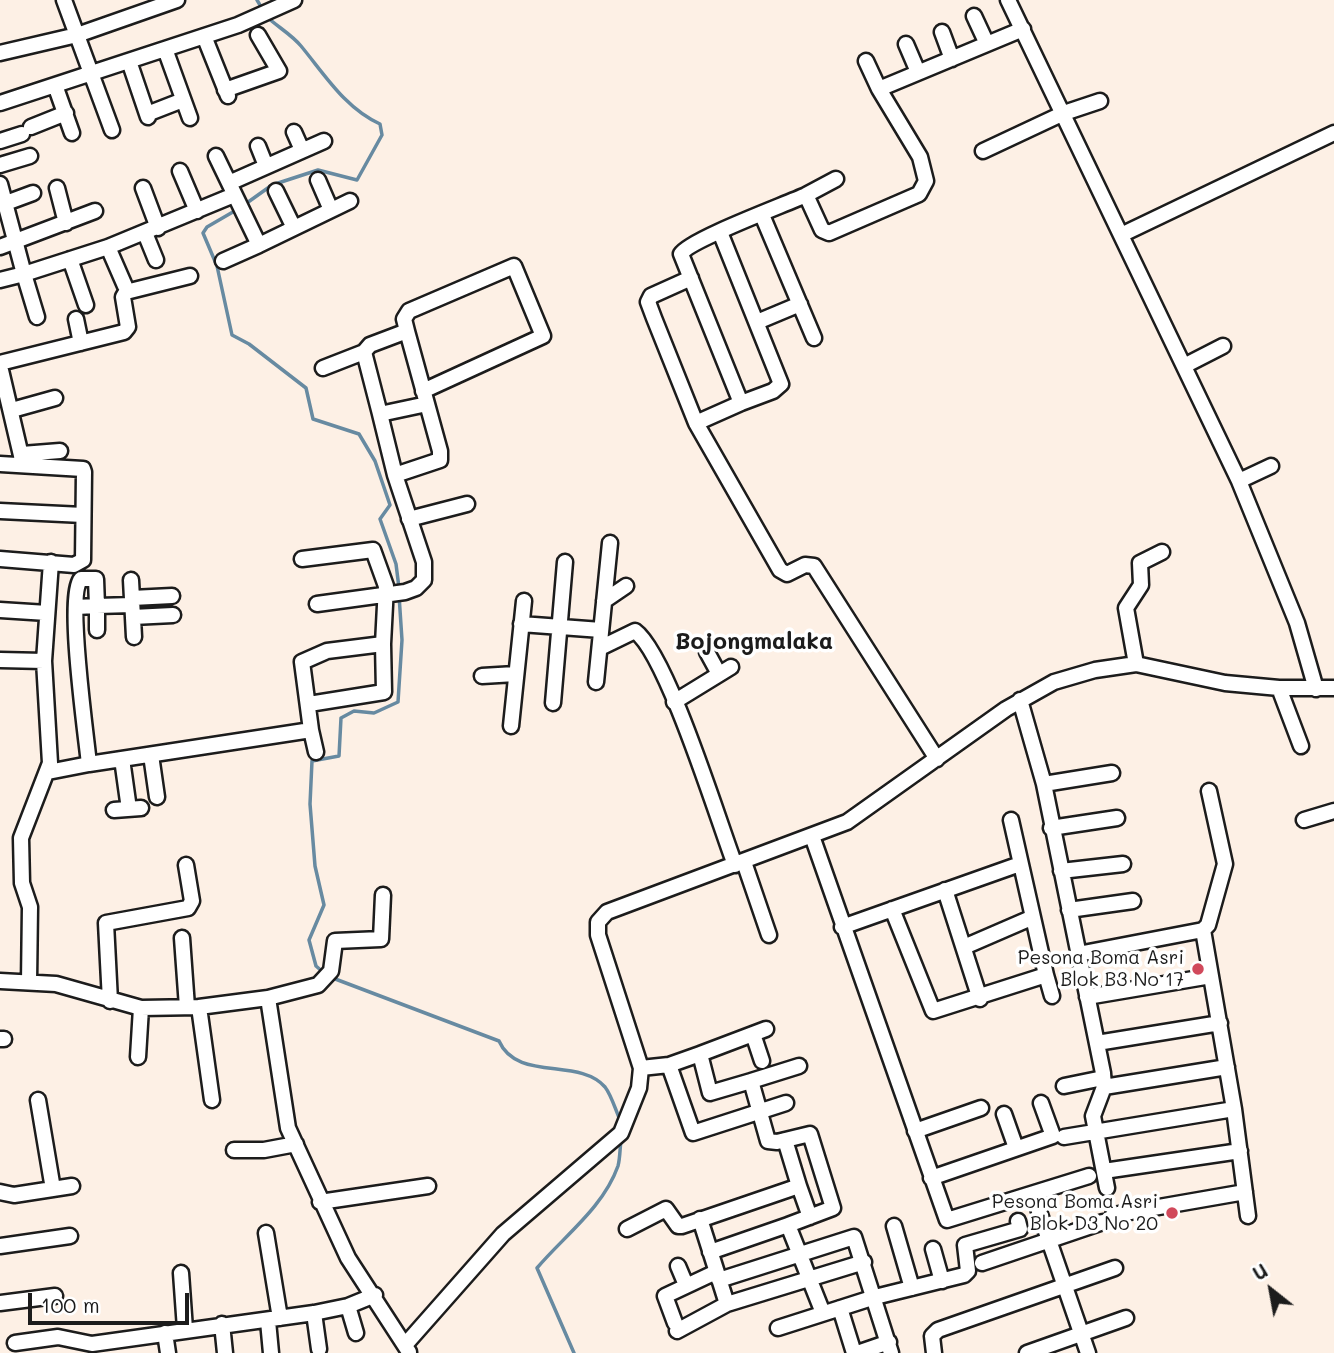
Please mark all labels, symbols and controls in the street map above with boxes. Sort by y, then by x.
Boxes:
district label: Bojongmalaka [675,628,833,656]
place label: Pesona Boma Asri Blok B3 No 17 [1018,947,1184,991]
marker: Pesona Boma Asri Blok B3 No 17 [1190,961,1206,977]
place label: Pesona Boma Asri Blok D3 No 20 [992,1191,1158,1235]
marker: Pesona Boma Asri Blok D3 No 20 [1164,1205,1180,1221]
north arrow [1236,1255,1306,1325]
text: U [1248,1257,1272,1286]
scale bar [32,1280,192,1324]
text: 100 m [41,1291,100,1318]

